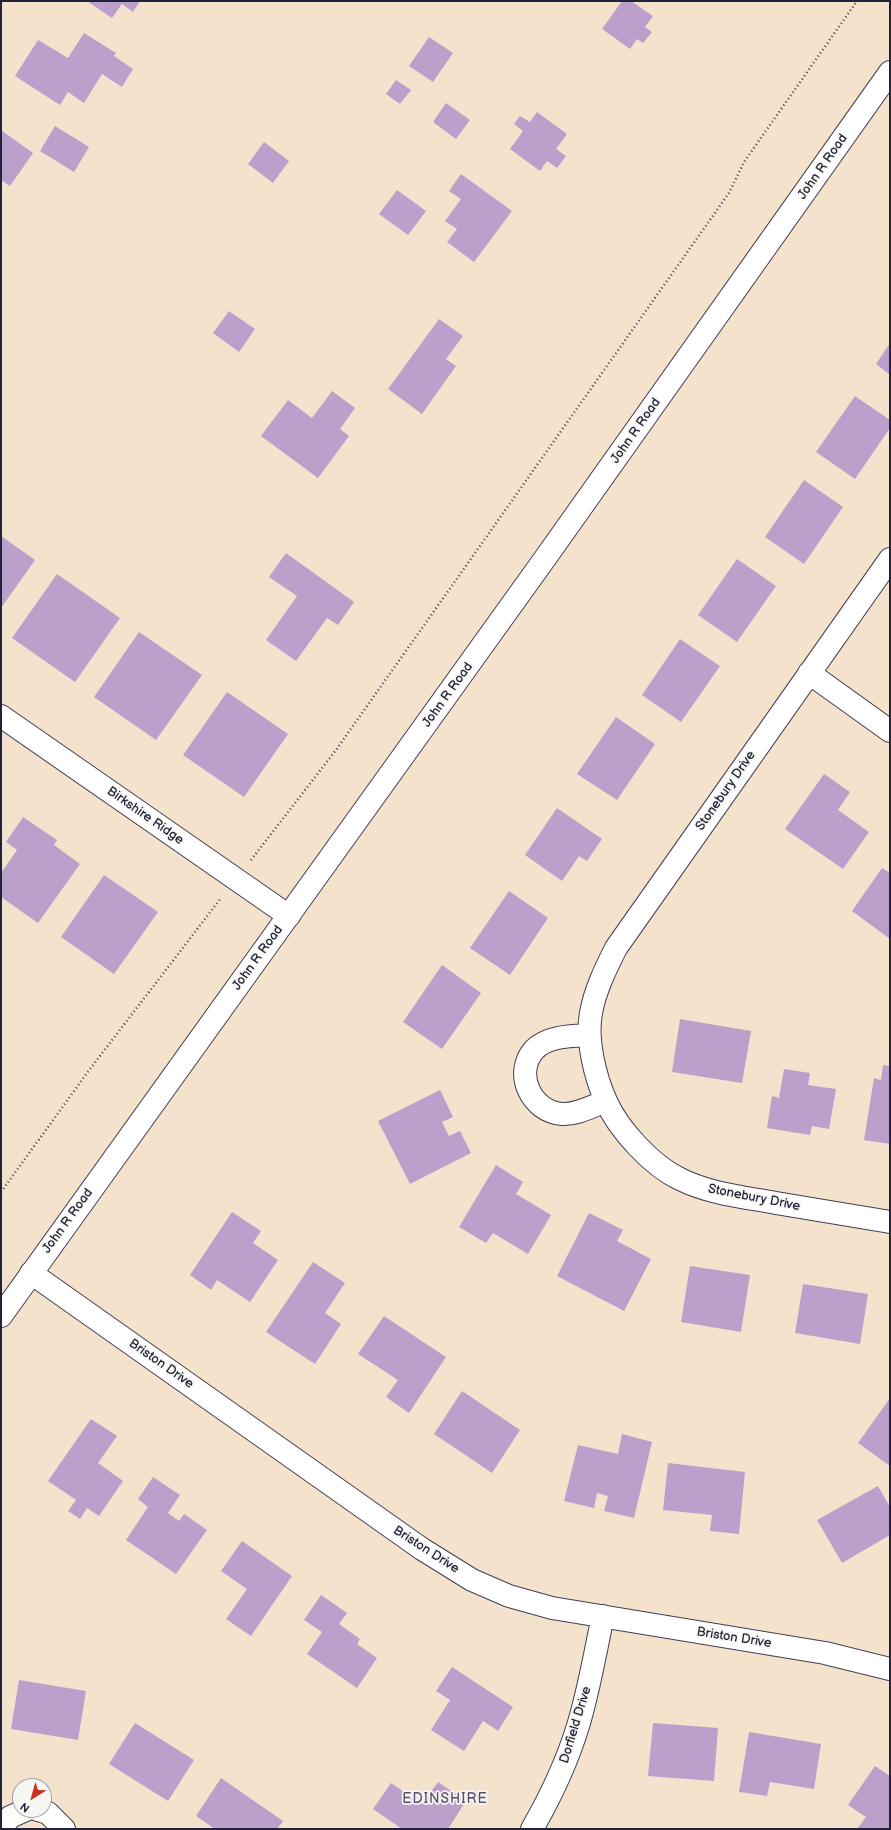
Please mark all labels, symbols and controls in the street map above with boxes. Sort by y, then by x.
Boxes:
street label: John R Road [795,131,851,203]
street label: John R Road [608,395,664,467]
street label: John R Road [419,660,477,730]
street label: Stonebury Drive [693,748,759,834]
street label: Birkshire Ridge [104,784,186,848]
street label: John R Road [229,923,287,993]
street label: Stonebury Drive [707,1181,801,1215]
street label: John R Road [39,1186,97,1256]
street label: Briston Drive [126,1336,196,1392]
street label: Briston Drive [390,1523,462,1577]
street label: Briston Drive [696,1624,772,1652]
street label: Dorfield Drive [557,1685,595,1765]
north arrow [12,1778,52,1818]
district label: EDINSHIRE [402,1791,488,1807]
text: N [18,1800,32,1815]

